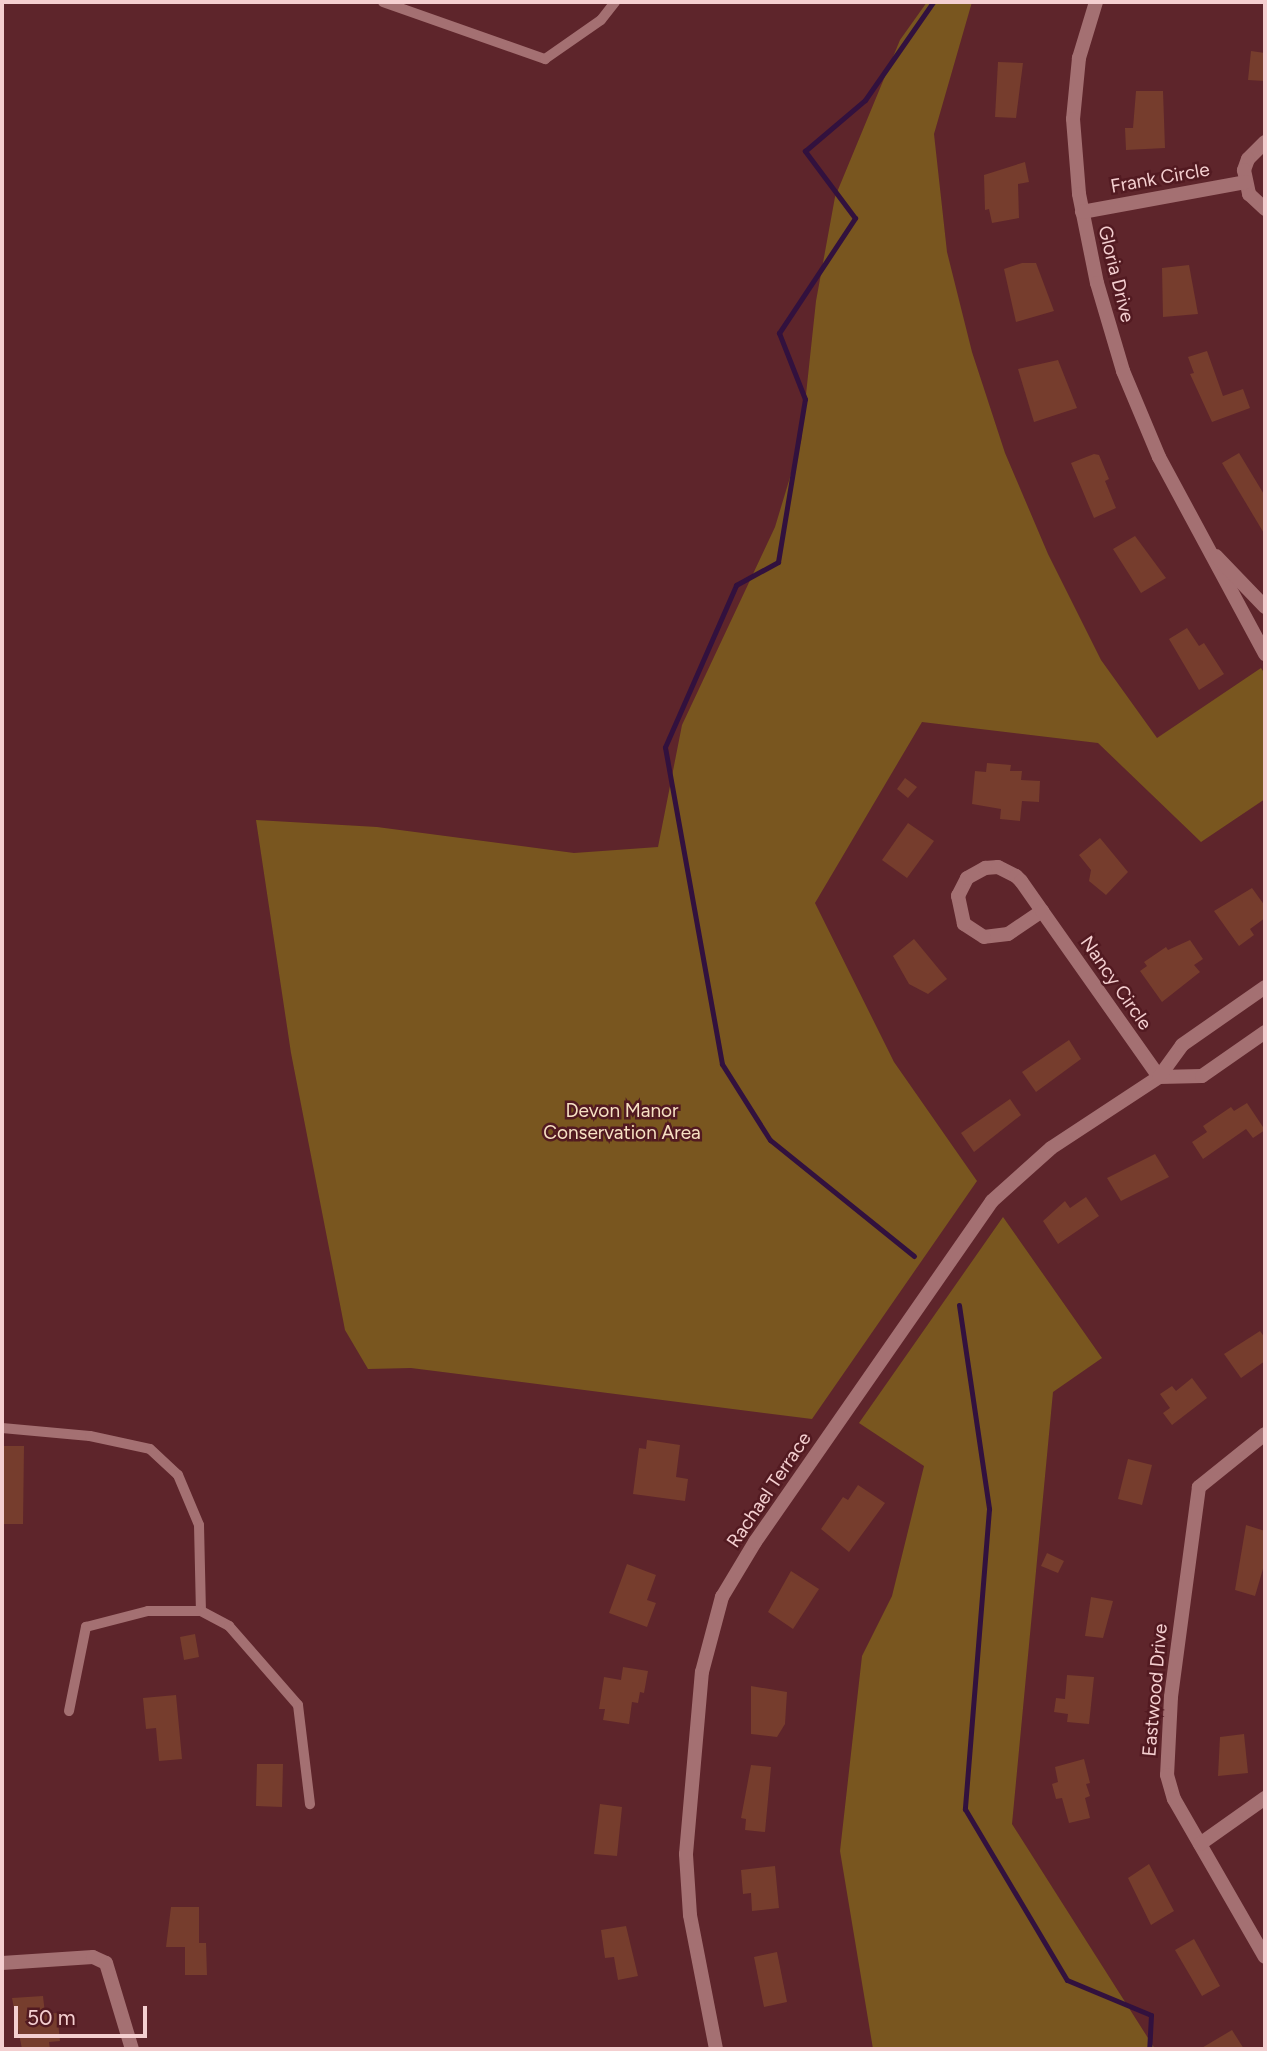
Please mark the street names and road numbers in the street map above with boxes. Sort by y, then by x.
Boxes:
street label: Frank Circle [1109,158,1211,198]
street label: Gloria Drive [1093,223,1139,325]
street label: Nancy Circle [1075,932,1157,1034]
street label: Rachael Terrace [722,1428,816,1552]
street label: Eastwood Drive [1138,1623,1172,1757]

